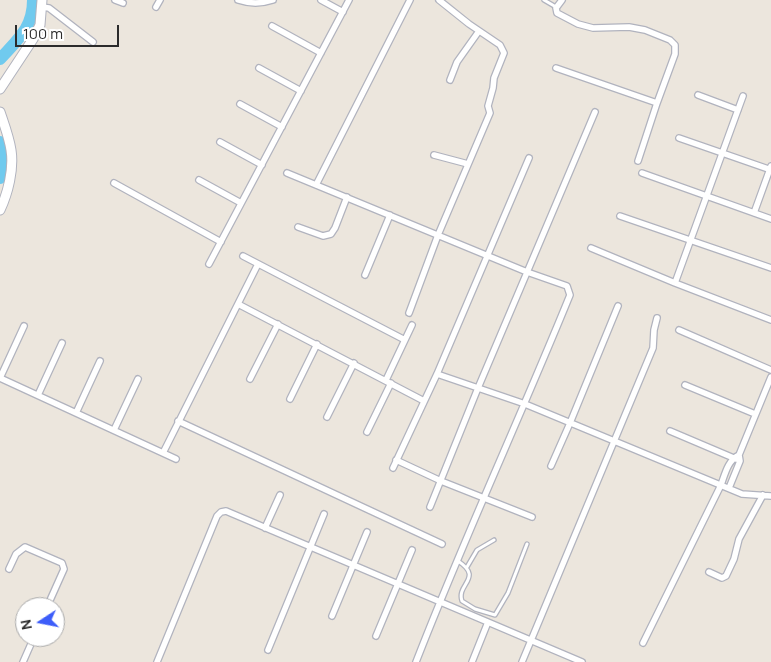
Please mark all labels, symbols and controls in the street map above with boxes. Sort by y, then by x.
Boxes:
scale bar [18,15,121,47]
text: 100 m [23,23,63,44]
north arrow [15,597,65,647]
text: N [15,618,36,632]

